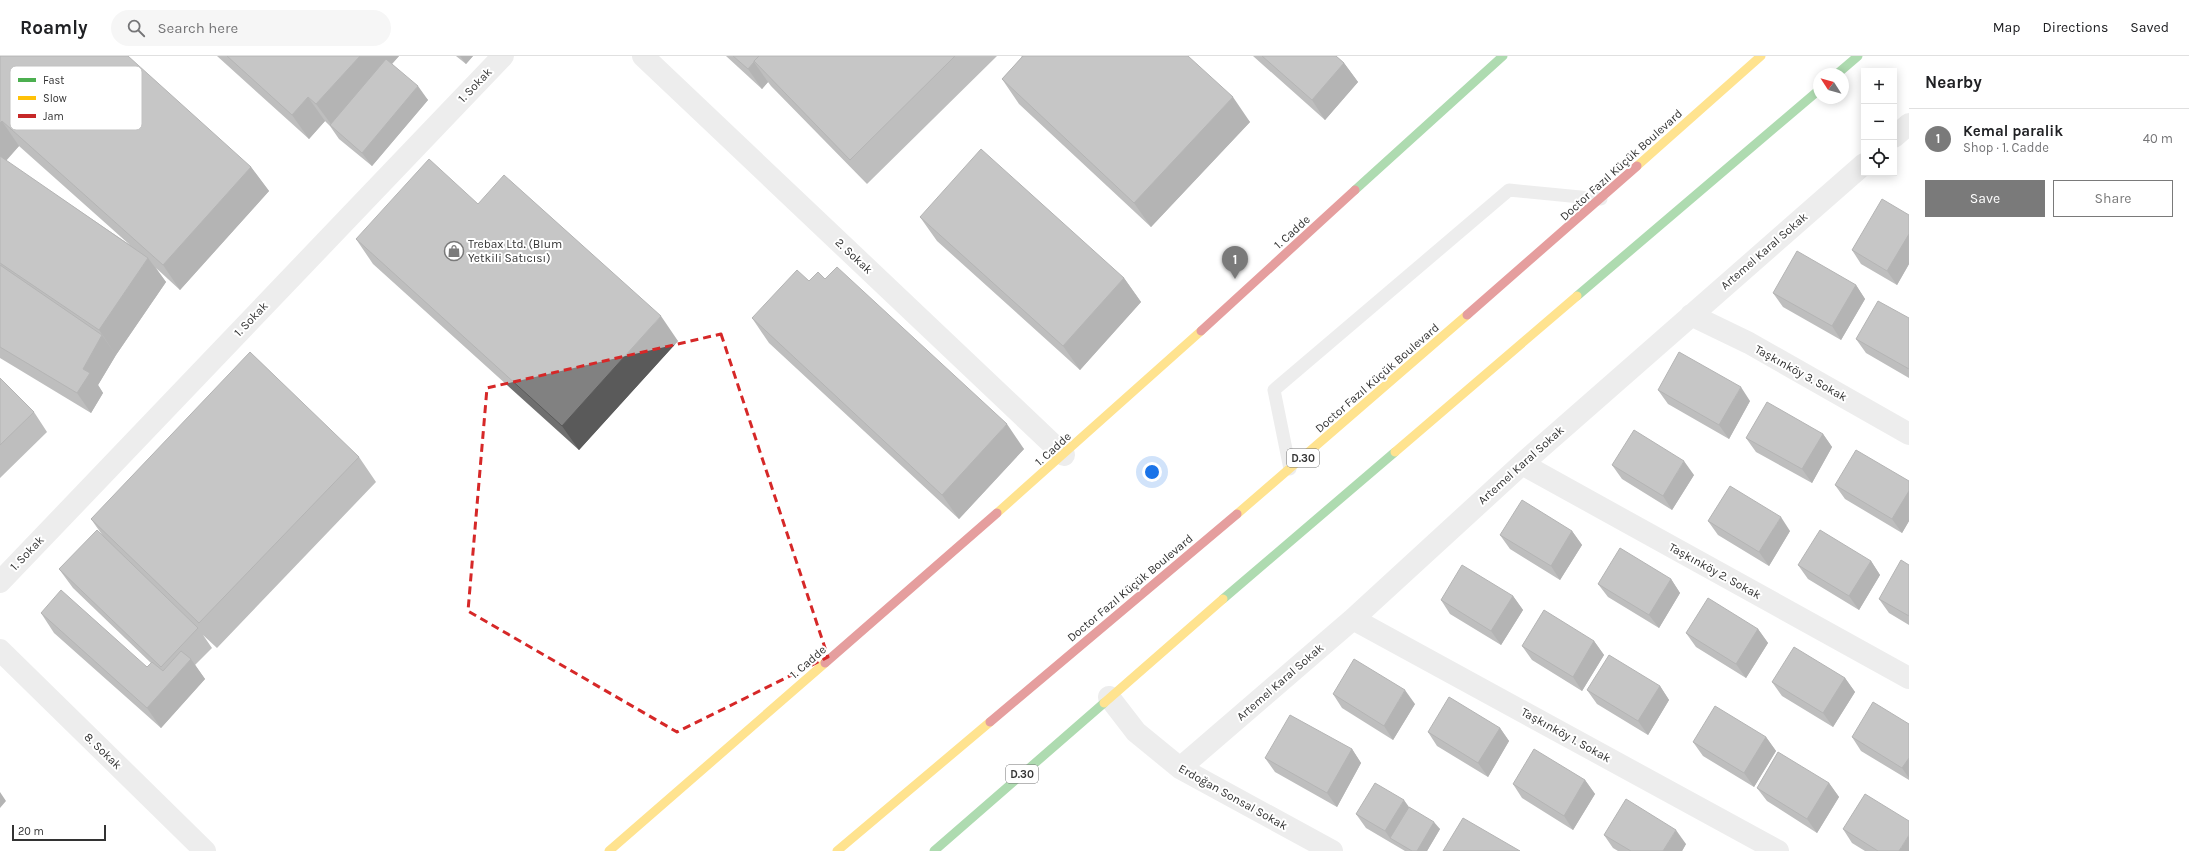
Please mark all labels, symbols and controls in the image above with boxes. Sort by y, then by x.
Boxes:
search box [111,10,391,46]
text: Roamly [20,17,87,39]
icon: search [125,17,147,39]
text: Search here [157,19,238,37]
text: Map [1993,19,2021,36]
text: Directions [2043,19,2108,36]
text: Saved [2130,19,2169,36]
street label: 1. Sokak [455,65,495,105]
legend [10,66,142,130]
north arrow [1813,68,1849,104]
map controls [1861,68,1897,176]
button: + [1861,68,1897,104]
text: Nearby [1925,72,1982,92]
text: Fast [43,74,64,87]
text: Slow [43,92,67,105]
button: − [1861,104,1897,140]
street label: Doctor Fazıl Küçük Boulevard [1557,106,1685,224]
text: Jam [43,110,64,123]
text: Kemal paralik [1963,122,2063,140]
text: 1 [1936,131,1940,146]
text: 40 m [2143,131,2173,146]
button: locate [1861,140,1897,176]
text: Shop · 1. Cadde [1963,140,2049,155]
button: Save [1925,180,2045,217]
button: Share [2053,180,2173,217]
street label: Artemel Karal Sokak [1718,209,1810,293]
street label: 1. Cadde [1271,212,1313,252]
street label: 2. Sokak [832,235,876,277]
place label: Trebax Ltd. (Blum Yetkili Satıcısı) [468,237,562,265]
shop icon: Trebax Ltd. (Blum Yetkili Satıcısı) [443,240,465,262]
pin: 1 [1222,246,1248,279]
street label: 1. Sokak [231,299,271,339]
street label: Doctor Fazıl Küçük Boulevard [1312,320,1442,436]
street label: Taşkınköy 3. Sokak [1752,342,1850,404]
street label: Artemel Karal Sokak [1475,423,1567,507]
street label: 1. Cadde [1032,429,1074,469]
road number: D.30 [1287,449,1319,467]
your location [1142,462,1162,482]
street label: Doctor Fazıl Küçük Boulevard [1064,531,1196,645]
street label: 1. Sokak [7,533,47,573]
street label: Taşkınköy 2. Sokak [1667,540,1764,602]
street label: Artemel Karal Sokak [1234,640,1326,724]
street label: 1. Cadde [787,643,829,681]
street label: Taşkınköy 1. Sokak [1519,705,1613,766]
street label: 8. Sokak [81,730,125,772]
street label: Erdoğan Sonsal Sokak [1176,761,1290,833]
road number: D.30 [1006,765,1038,783]
scale bar [12,823,106,842]
text: 20 m [18,825,44,838]

